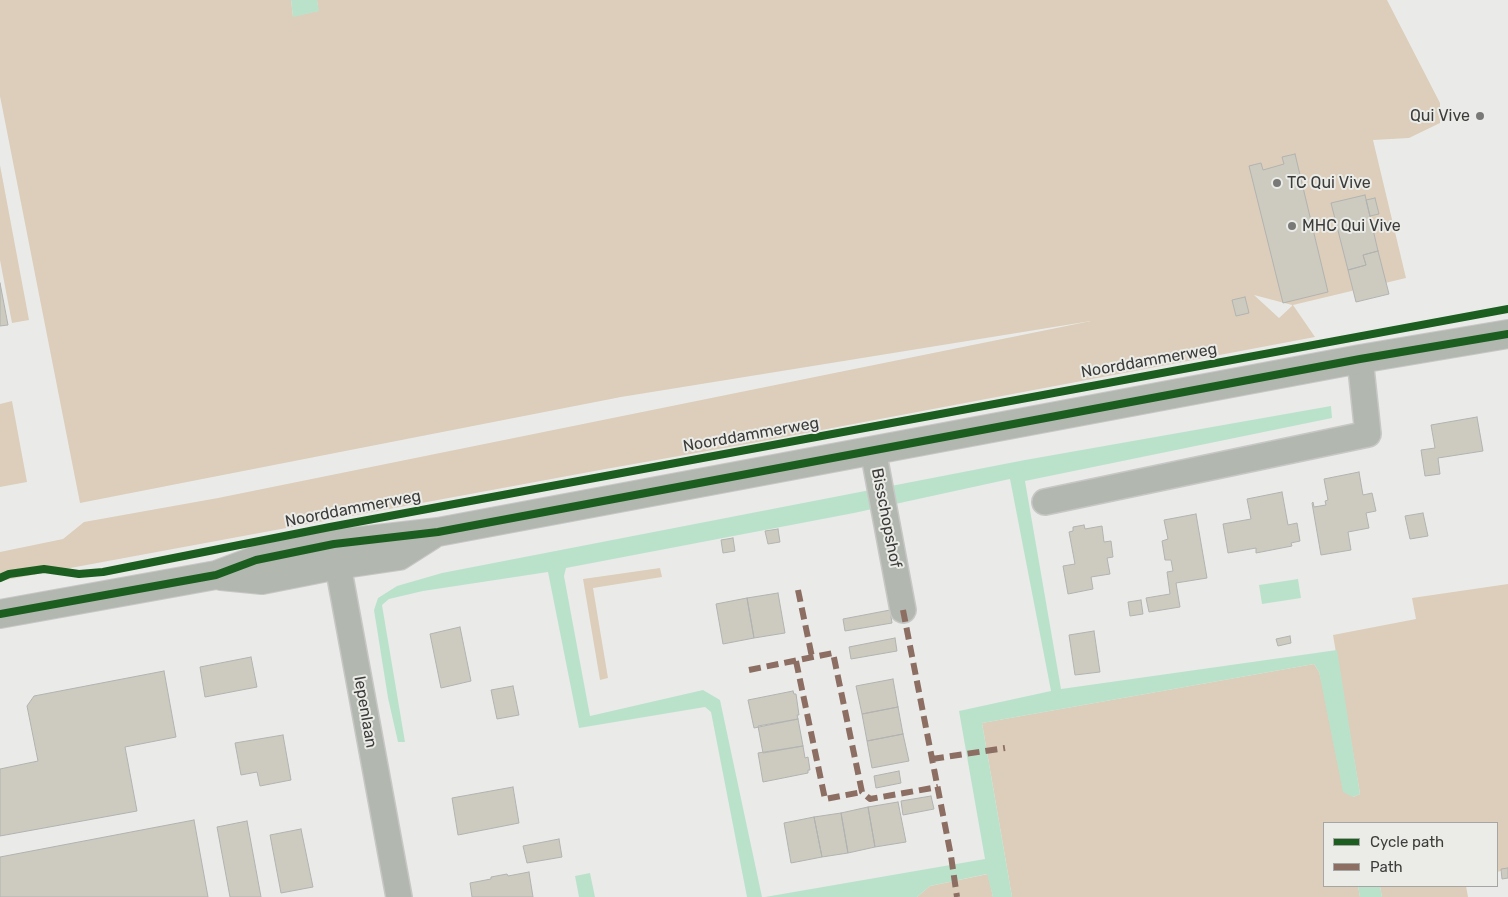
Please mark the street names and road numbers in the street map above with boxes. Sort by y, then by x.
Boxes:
street label: Noorddammerweg [1079,340,1219,382]
street label: Noorddammerweg [681,414,821,456]
street label: Bisschopshof [867,466,905,570]
street label: Noorddammerweg [283,486,423,532]
street label: Iepenlaan [349,675,381,749]

